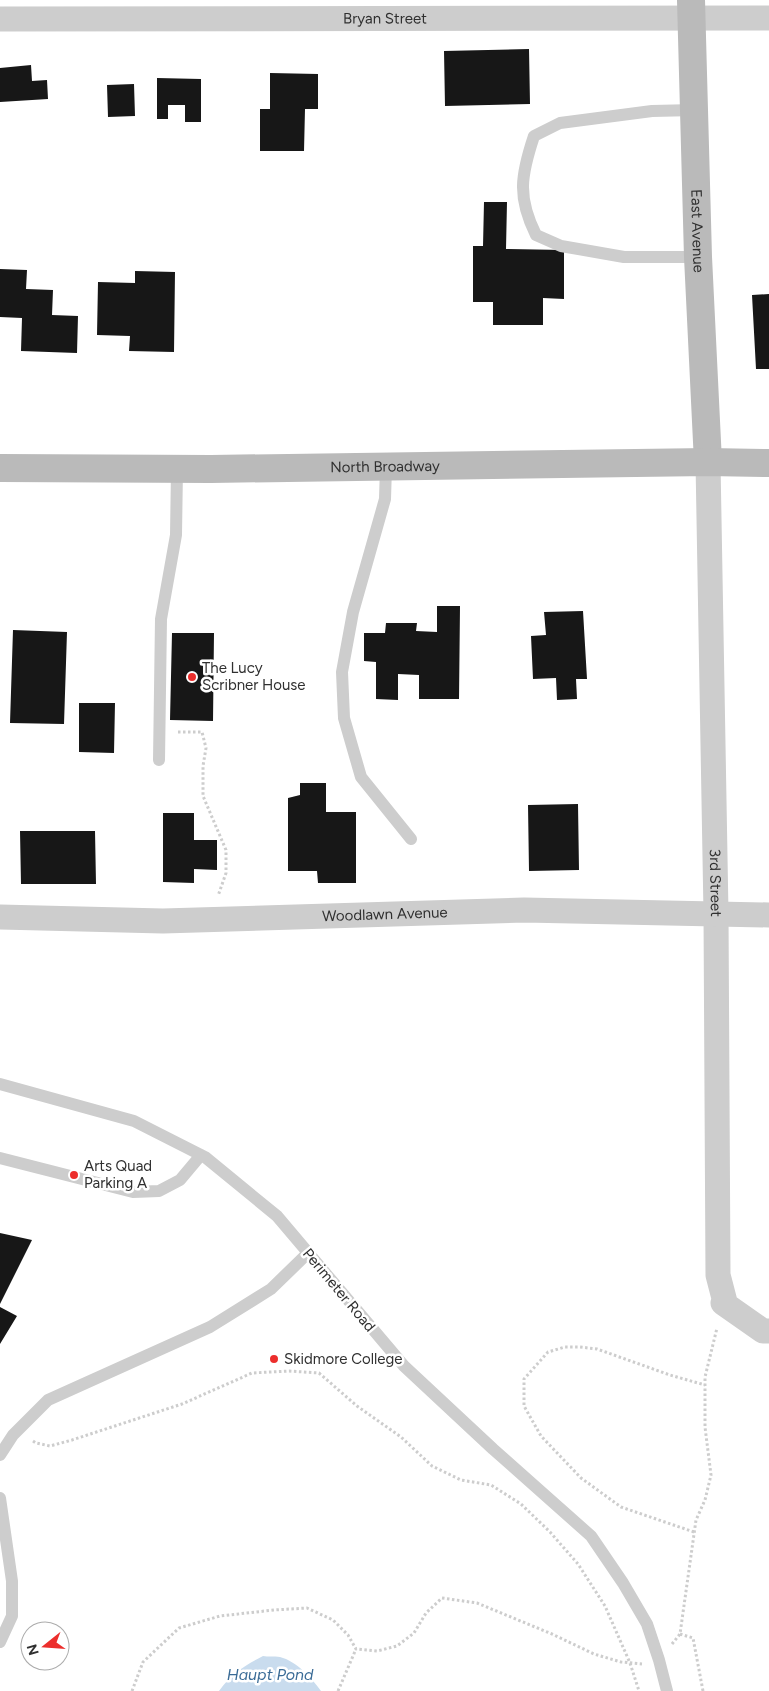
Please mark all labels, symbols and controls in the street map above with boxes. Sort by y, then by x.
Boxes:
street label: Bryan Street [343,9,427,28]
street label: East Avenue [687,189,708,273]
street label: North Broadway [330,457,440,476]
place label: The Lucy Scribner House [202,659,306,694]
marker: The Lucy Scribner House [186,671,198,683]
street label: 3rd Street [706,849,725,917]
street label: Woodlawn Avenue [322,903,448,925]
place label: Arts Quad Parking A [84,1157,152,1192]
marker: Arts Quad Parking A [68,1169,80,1181]
street label: Perimeter Road [299,1245,379,1335]
place label: Skidmore College [284,1350,403,1368]
marker: Skidmore College [268,1353,280,1365]
north arrow [20,1621,70,1671]
text: N [23,1642,43,1657]
water label: Haupt Pond [227,1665,314,1684]

